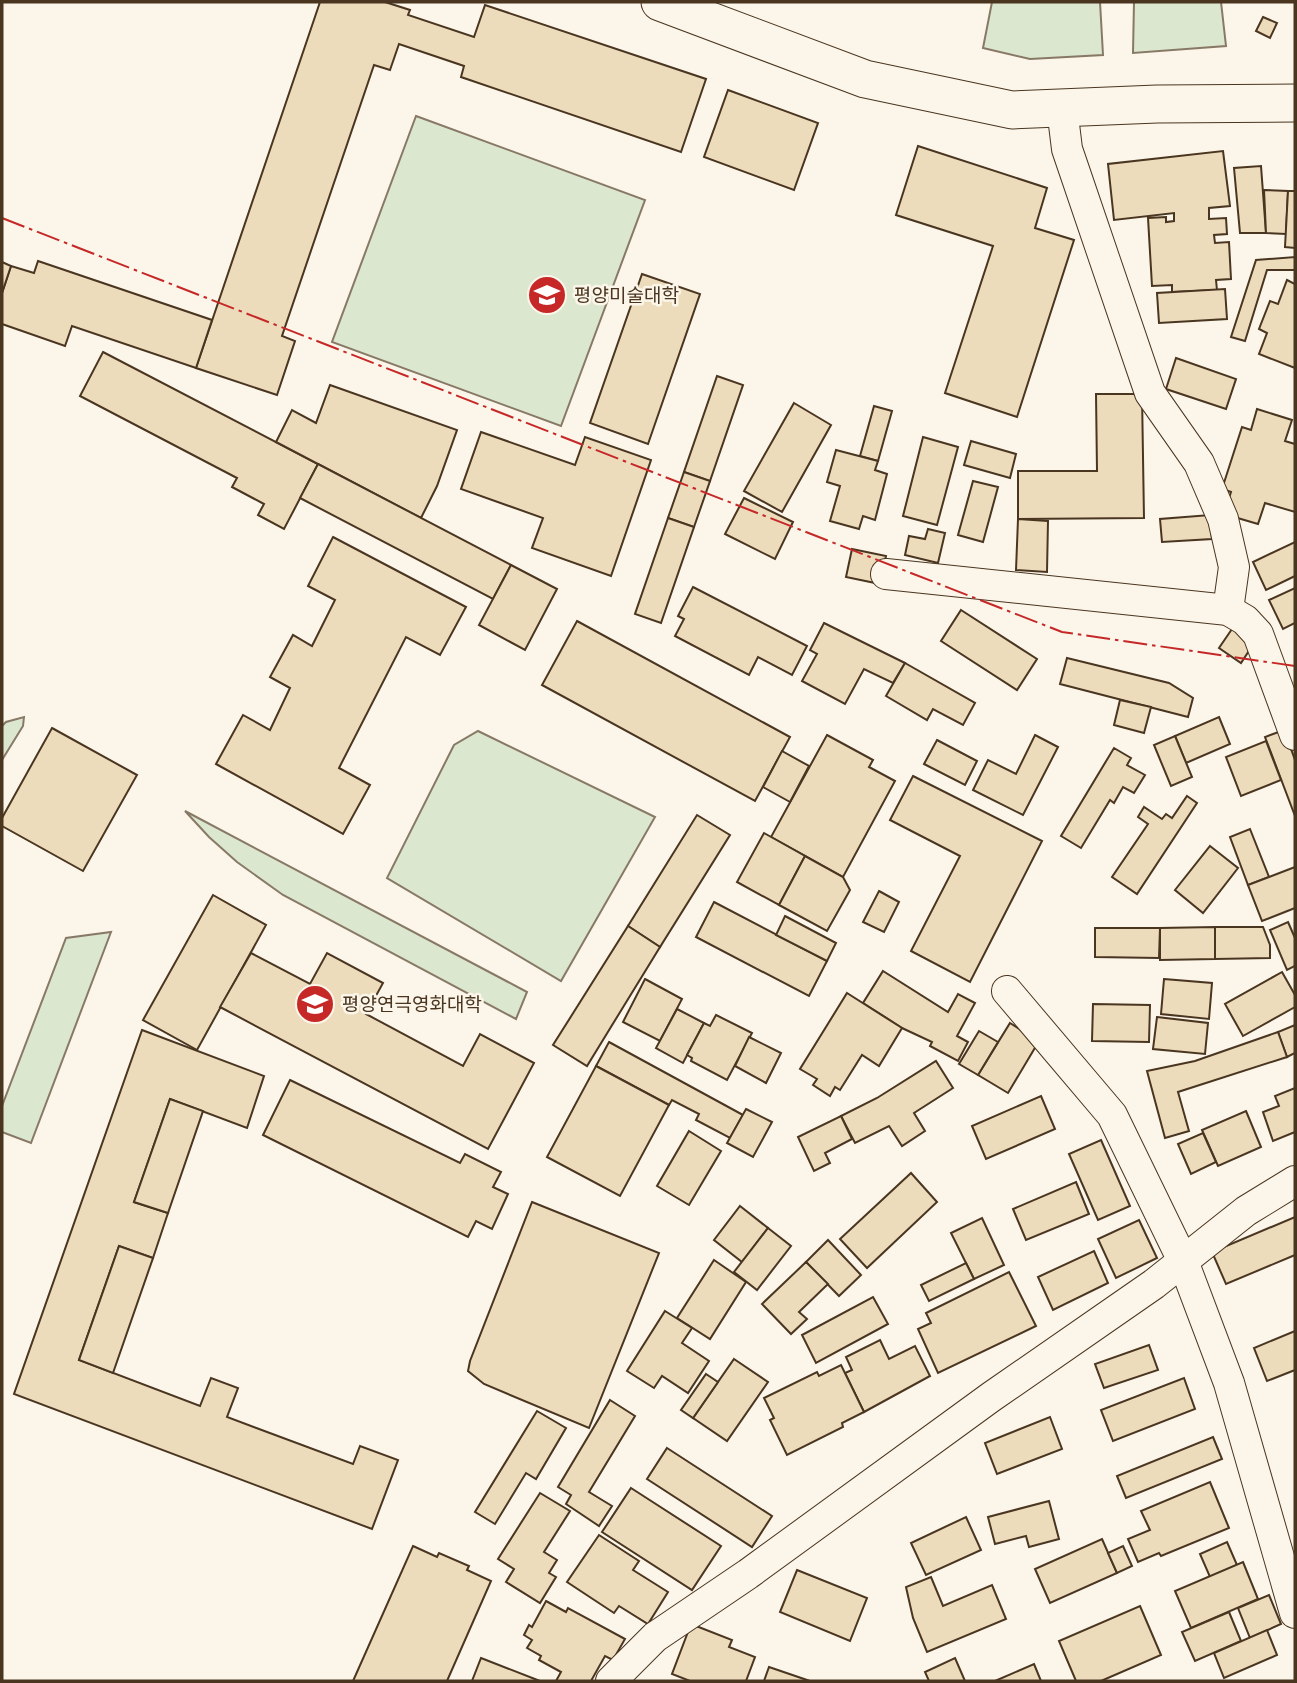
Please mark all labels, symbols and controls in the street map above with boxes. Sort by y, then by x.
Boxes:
school or university icon: 평양미술대학 [526,274,568,316]
place label: 평양미술대학 [574,285,679,306]
school or university icon: 평양연극영화대학 [294,983,336,1025]
place label: 평양연극영화대학 [342,994,482,1015]

